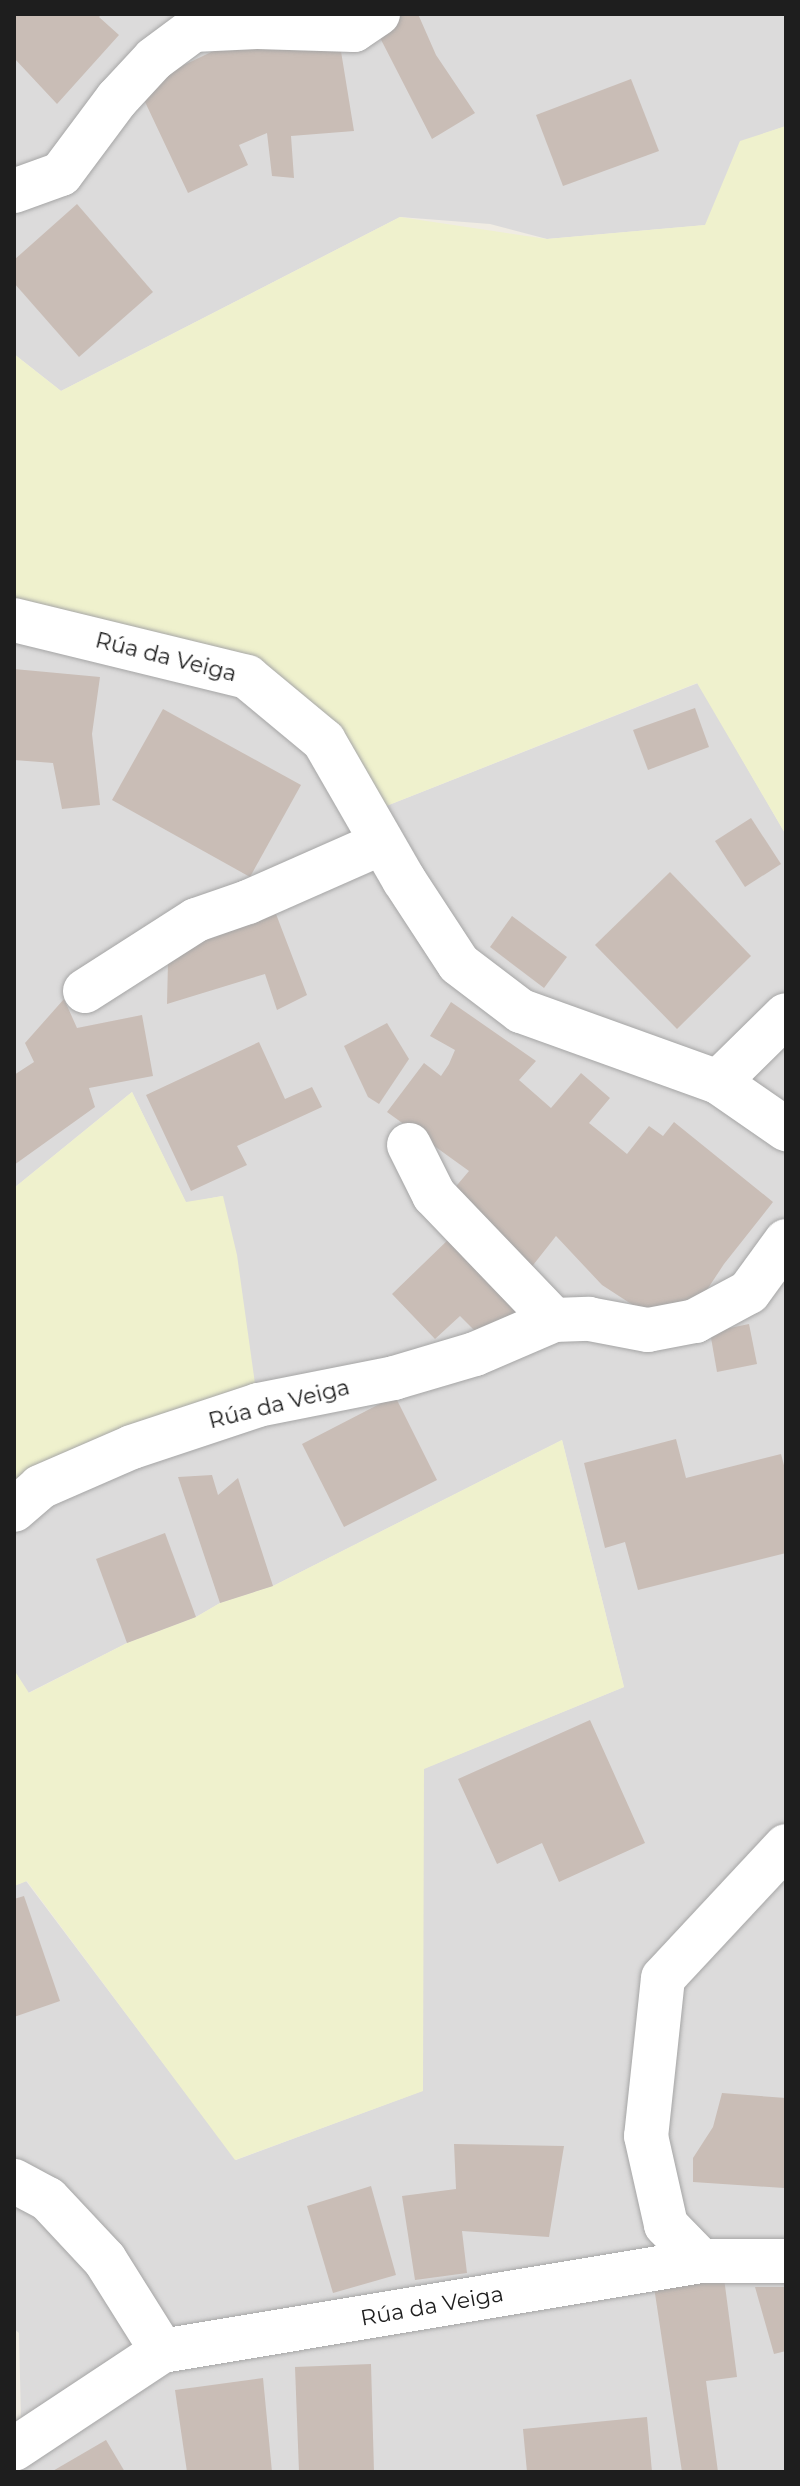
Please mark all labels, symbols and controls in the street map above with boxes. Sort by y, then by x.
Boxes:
street label: Rúa da Veiga [93,627,239,687]
street label: Rúa da Veiga [206,1374,352,1434]
street label: Rúa da Veiga [359,2280,505,2332]

